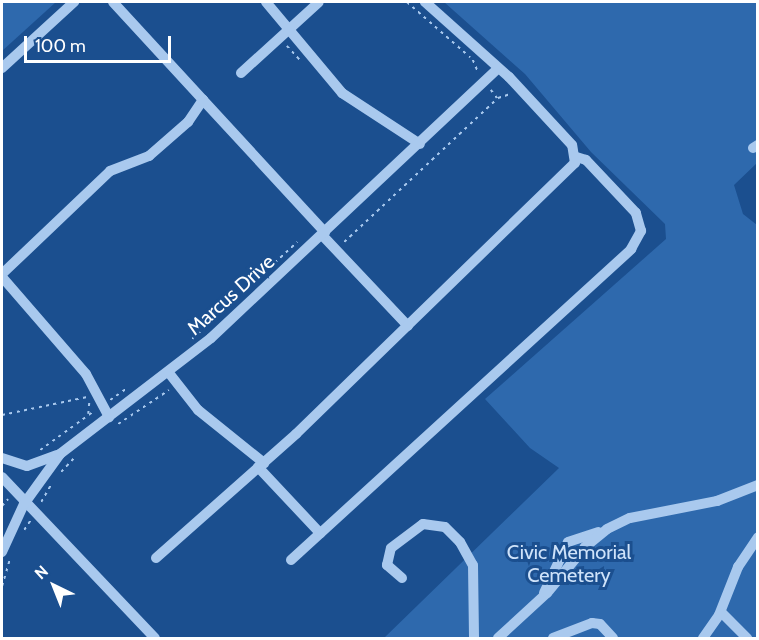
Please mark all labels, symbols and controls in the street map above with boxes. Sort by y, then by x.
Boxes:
scale bar [27,24,174,62]
text: 100 m [35,35,86,57]
street label: Marcus Drive [182,250,280,340]
park label: Civic Memorial Cemetery [507,540,631,587]
north arrow [24,556,84,616]
text: N [31,562,52,583]

